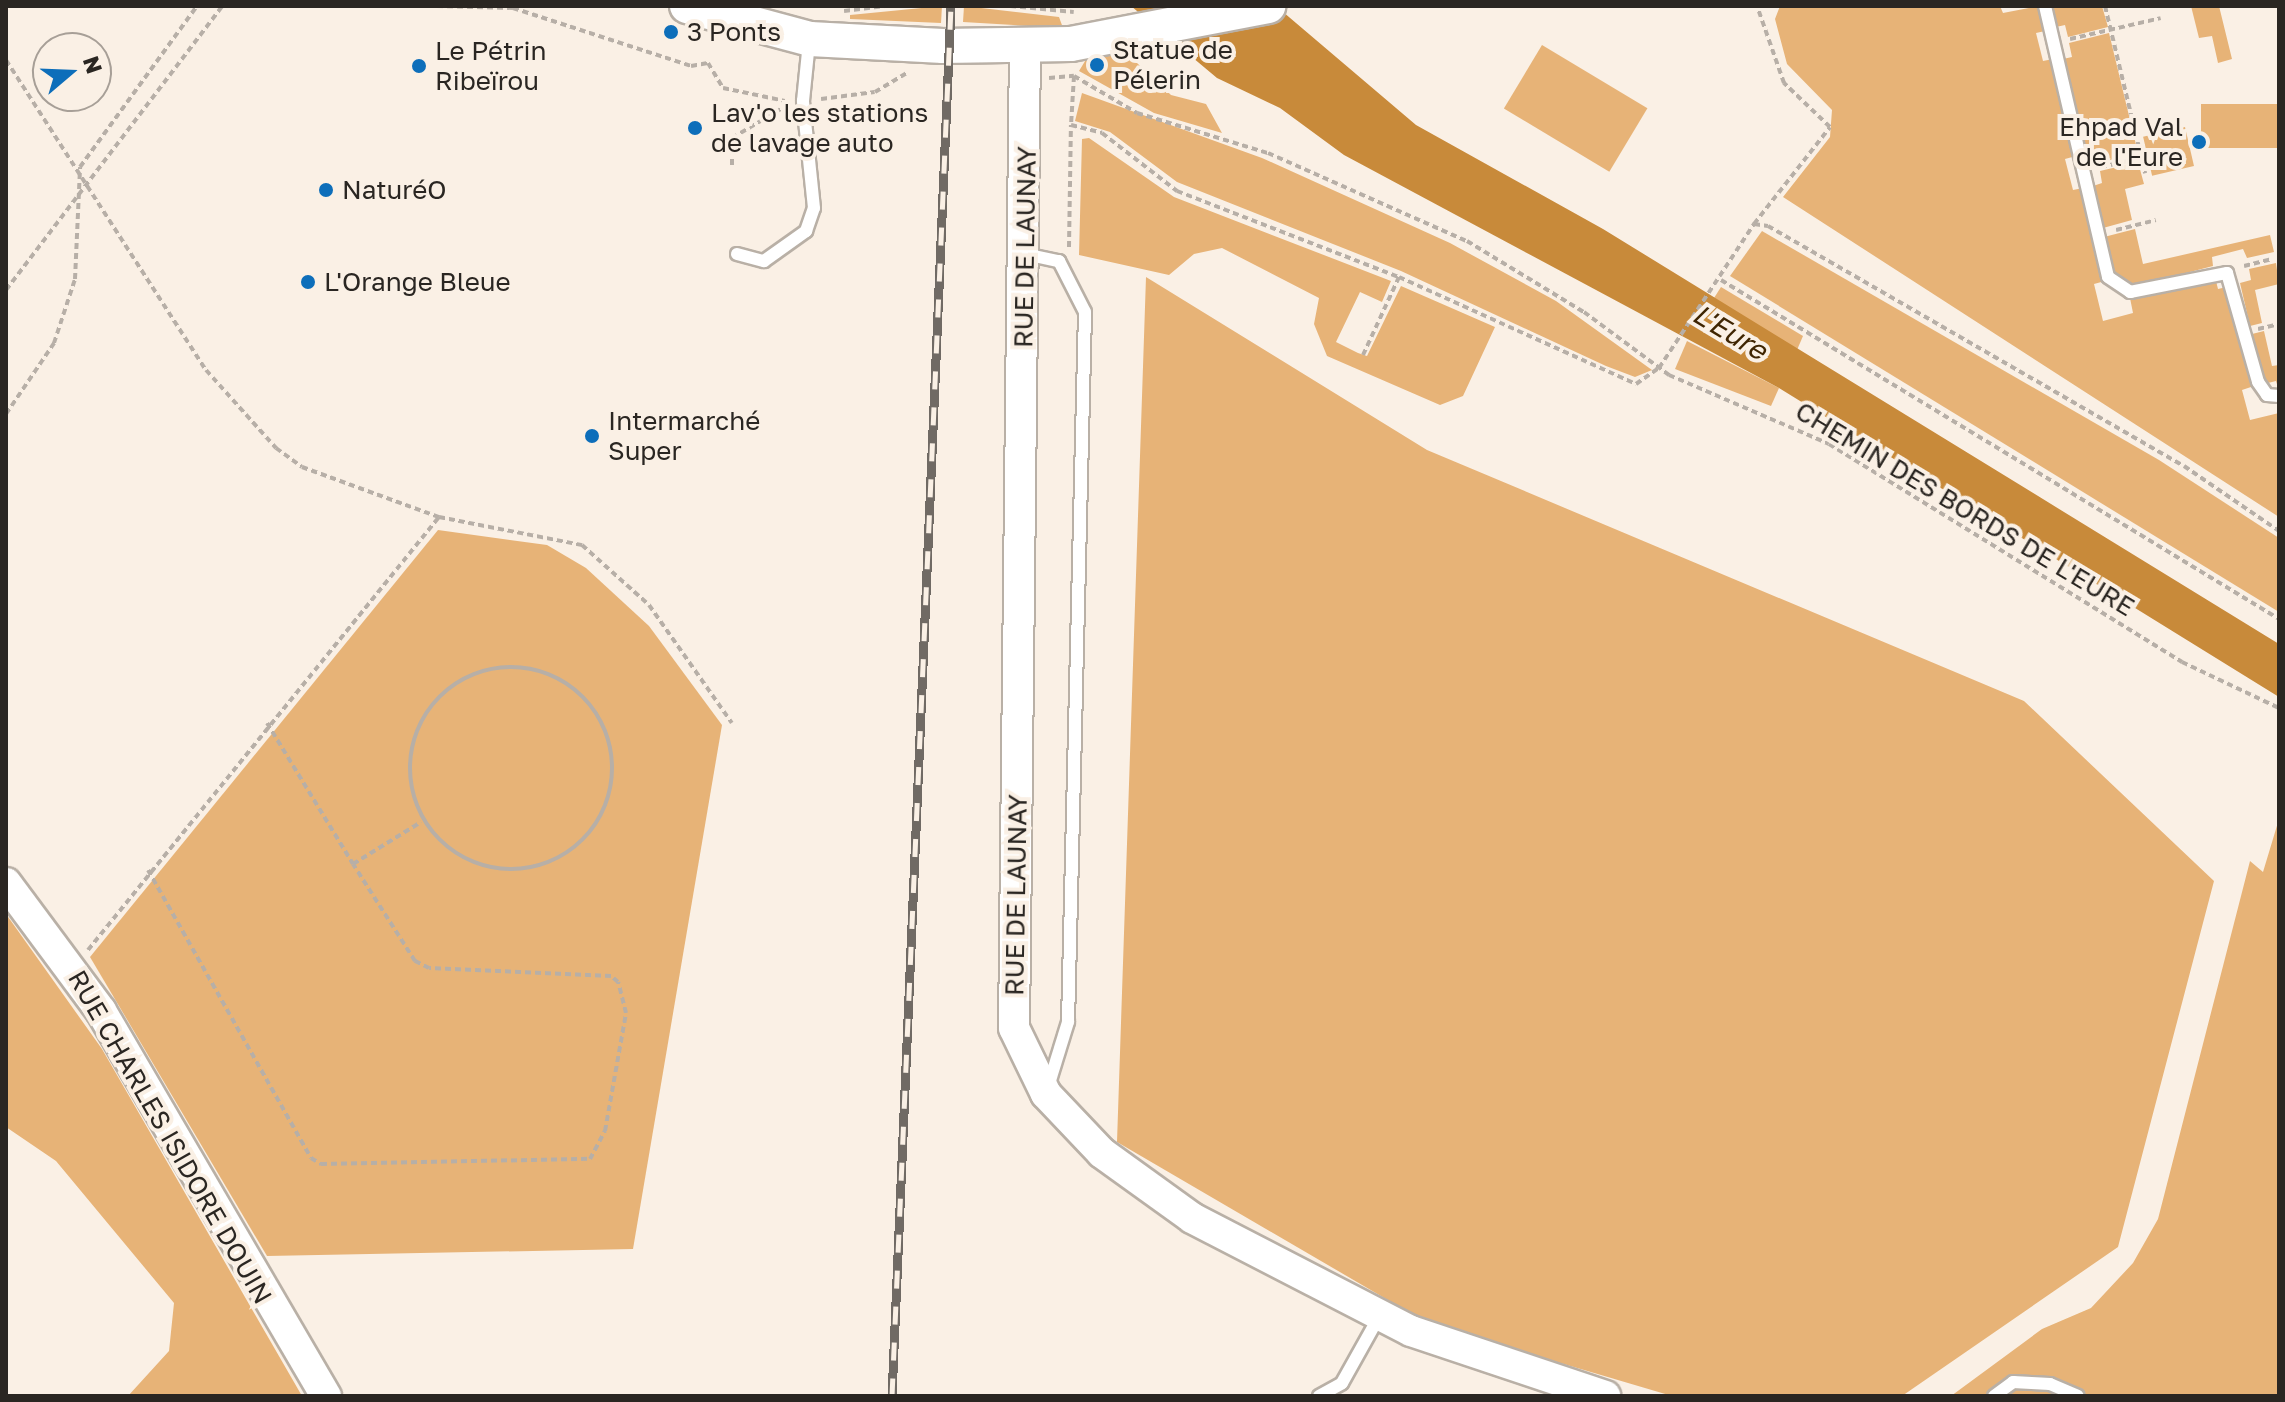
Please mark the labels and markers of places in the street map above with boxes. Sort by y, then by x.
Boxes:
place label: 3 Ponts [687,16,781,48]
marker: 3 Ponts [662,23,680,41]
place label: Statue de Pélerin [1113,34,1233,96]
place label: Le Pétrin Ribeïrou [435,35,546,96]
marker: Statue de Pélerin [1088,56,1106,74]
marker: Le Pétrin Ribeïrou [410,57,428,75]
place label: Lav'o les stations de lavage auto [711,97,928,158]
place label: Ehpad Val de l'Eure [2059,111,2183,172]
marker: Lav'o les stations de lavage auto [686,119,704,137]
marker: Ehpad Val de l'Eure [2190,133,2208,151]
place label: NaturéO [342,174,447,206]
marker: NaturéO [317,181,335,199]
place label: L'Orange Bleue [324,266,511,298]
marker: L'Orange Bleue [299,273,317,291]
place label: Intermarché Super [608,405,760,466]
marker: Intermarché Super [583,427,601,445]

